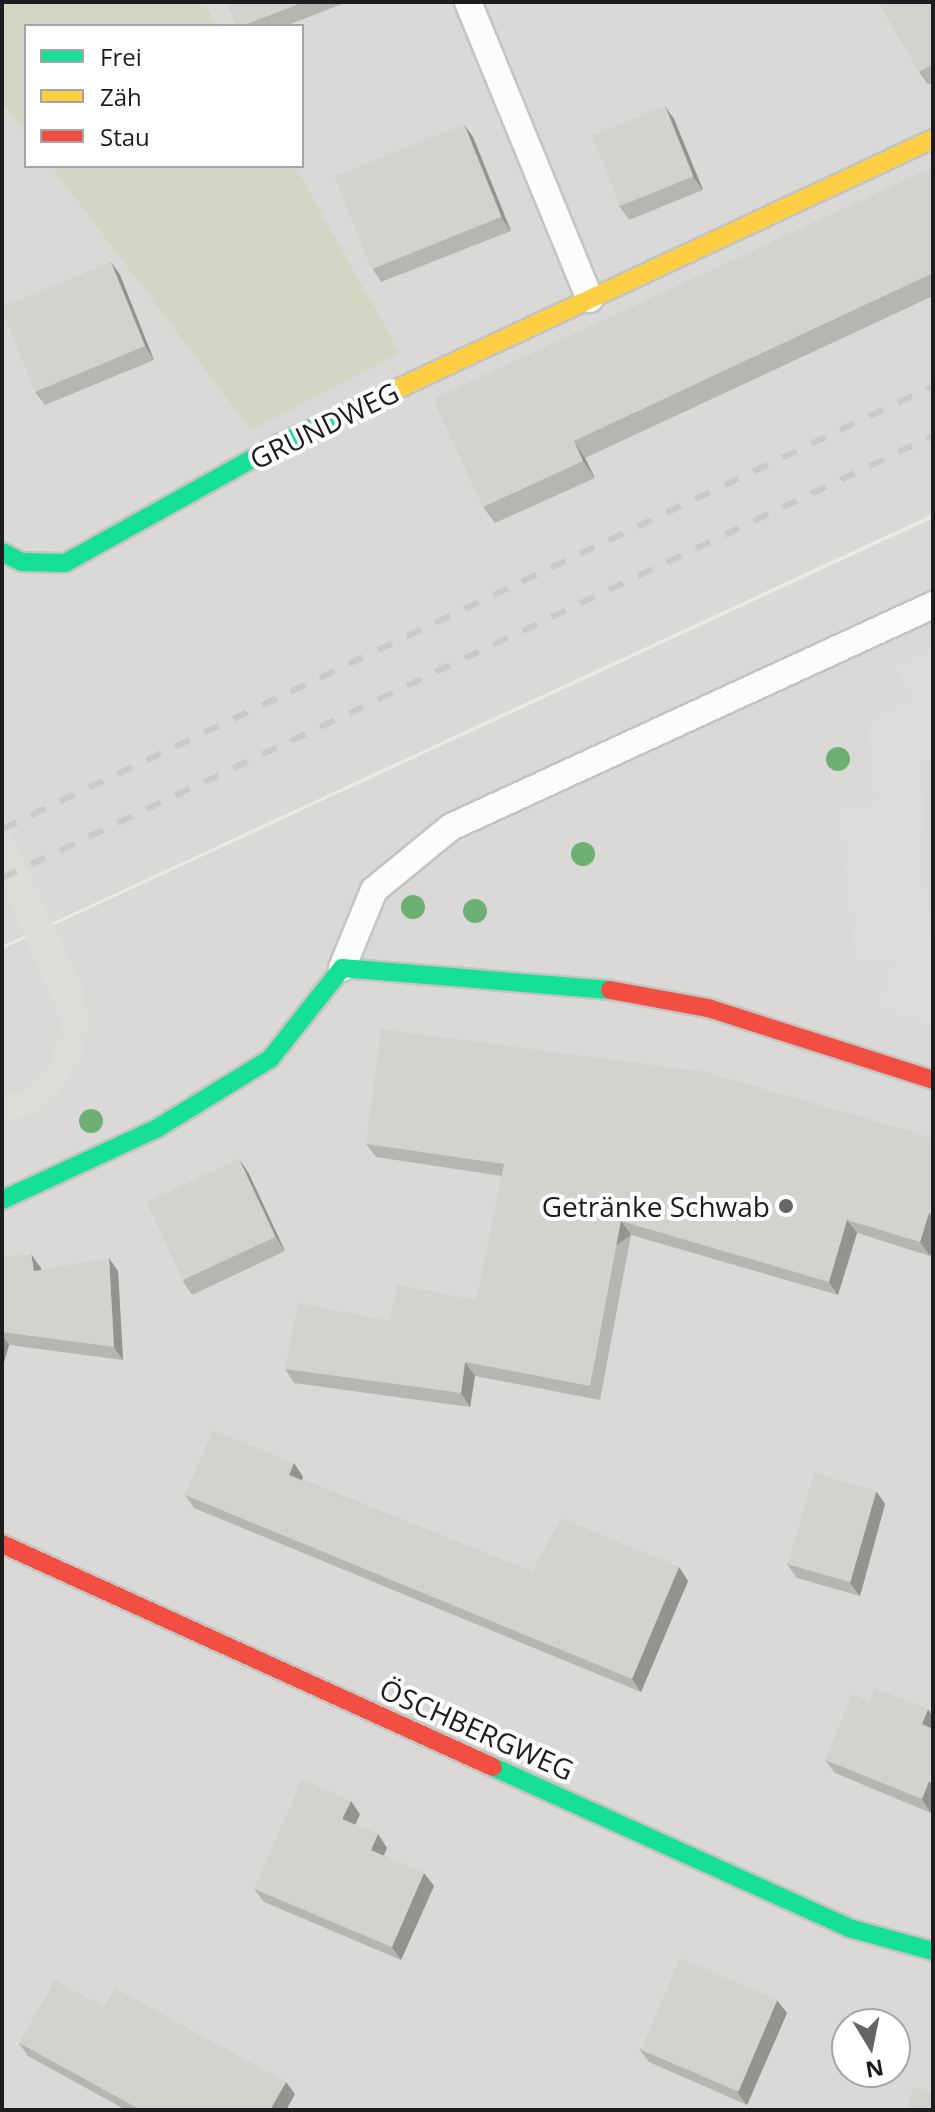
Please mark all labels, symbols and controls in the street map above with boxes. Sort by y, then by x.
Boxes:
legend [24,24,304,168]
text: Frei [100,40,142,73]
text: Zäh [100,80,142,113]
text: Stau [100,120,150,153]
street label: GRUNDWEG [244,375,404,475]
place label: Getränke Schwab [542,1189,770,1223]
marker: Getränke Schwab [777,1197,795,1215]
street label: ÖSCHBERGWEG [375,1671,579,1787]
north arrow [831,2008,911,2088]
text: N [863,2053,886,2086]

